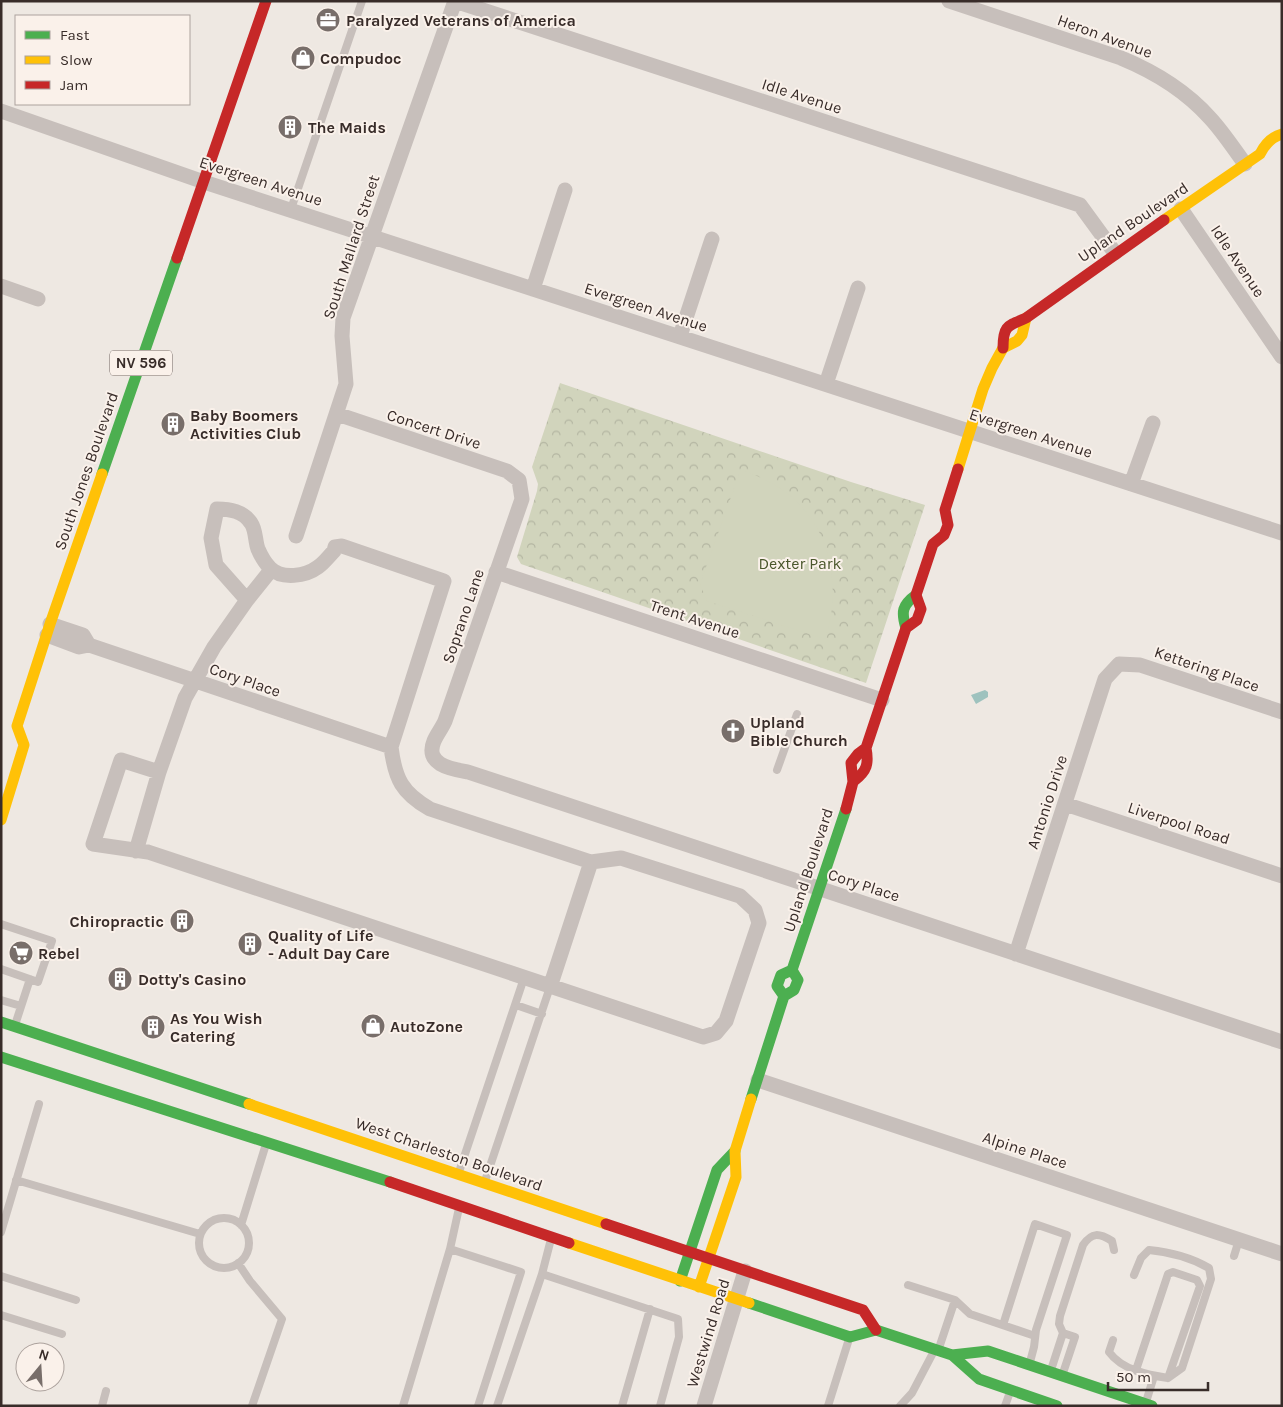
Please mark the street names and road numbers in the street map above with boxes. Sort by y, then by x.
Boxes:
street label: Heron Avenue [1055,10,1155,62]
street label: Idle Avenue [760,74,844,118]
street label: Evergreen Avenue [197,152,325,210]
street label: South Mallard Street [319,172,383,322]
street label: Upland Boulevard [1074,178,1192,266]
street label: Idle Avenue [1207,221,1269,301]
street label: Evergreen Avenue [582,278,710,336]
road number: NV 596 [110,350,172,376]
street label: South Jones Boulevard [50,389,122,553]
street label: Evergreen Avenue [967,404,1095,462]
street label: Concert Drive [385,405,483,453]
street label: Soprano Lane [438,566,488,666]
street label: Trent Avenue [648,596,742,642]
street label: Kettering Place [1152,642,1262,696]
street label: Cory Place [207,659,283,701]
street label: Antonio Drive [1023,752,1071,852]
street label: Liverpool Road [1126,798,1232,848]
street label: Upland Boulevard [779,806,837,934]
street label: Cory Place [826,864,902,906]
street label: West Charleston Boulevard [353,1113,545,1195]
street label: Alpine Place [980,1127,1070,1173]
street label: Westwind Road [682,1276,734,1390]

